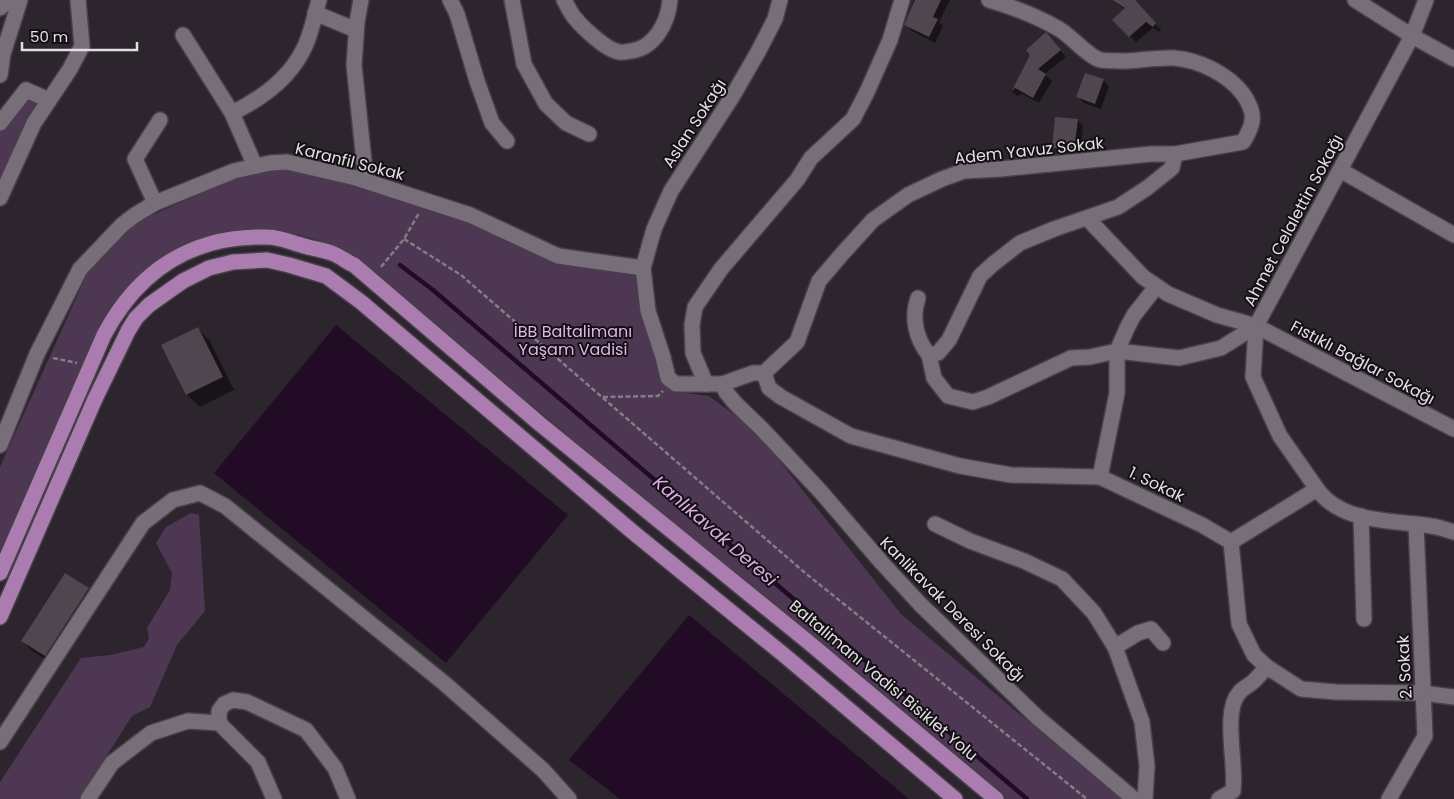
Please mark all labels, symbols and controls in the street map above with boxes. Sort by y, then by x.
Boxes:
scale bar [22,20,138,52]
text: 50 m [30,26,68,47]
street label: Aslan Sokağı [657,74,732,172]
street label: Ahmet Celalettin Sokağı [1238,130,1349,310]
street label: Adem Yavuz Sokak [953,131,1106,170]
street label: Karanfil Sokak [293,137,408,186]
street label: Fıstıklı Bağlar Sokağı [1287,315,1439,410]
park label: İBB Baltalimanı Yaşam Vadisi [514,320,632,361]
street label: 1. Sokak [1125,461,1189,508]
water label: Kanlıkavak Deresi [648,470,783,592]
street label: Kanlikavak Deresi Sokağı [875,532,1030,687]
street label: Baltalimanı Vadisi Bisiklet Yolu [784,595,983,766]
street label: 2. Sokak [1391,634,1418,699]

